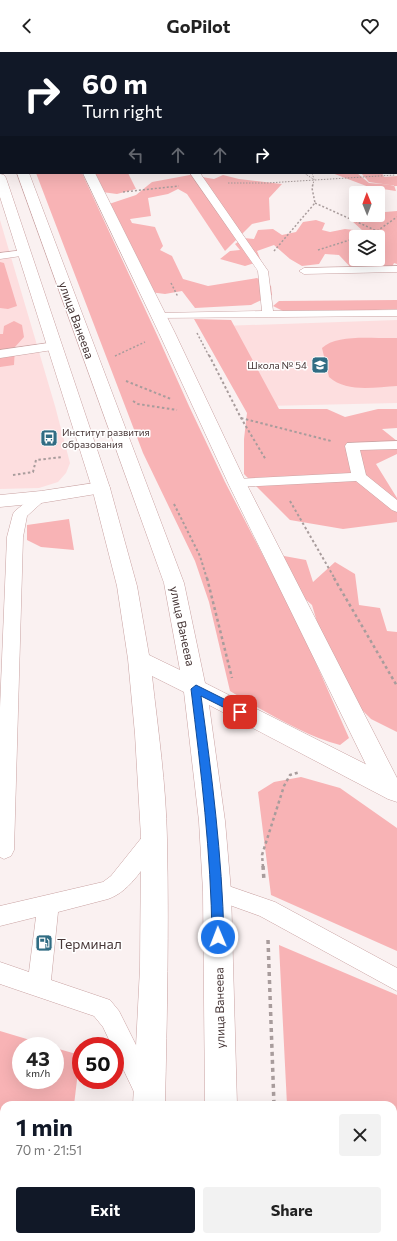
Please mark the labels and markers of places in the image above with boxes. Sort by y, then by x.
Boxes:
school or university icon: Школа № 54 [310,355,330,375]
place label: Школа № 54 [247,359,307,371]
place label: Институт развития образования [62,426,150,450]
bus stop icon: Институт развития образования [39,428,59,448]
pin [223,695,257,729]
fuel station icon: Терминал [34,933,54,953]
place label: Терминал [57,935,122,952]

